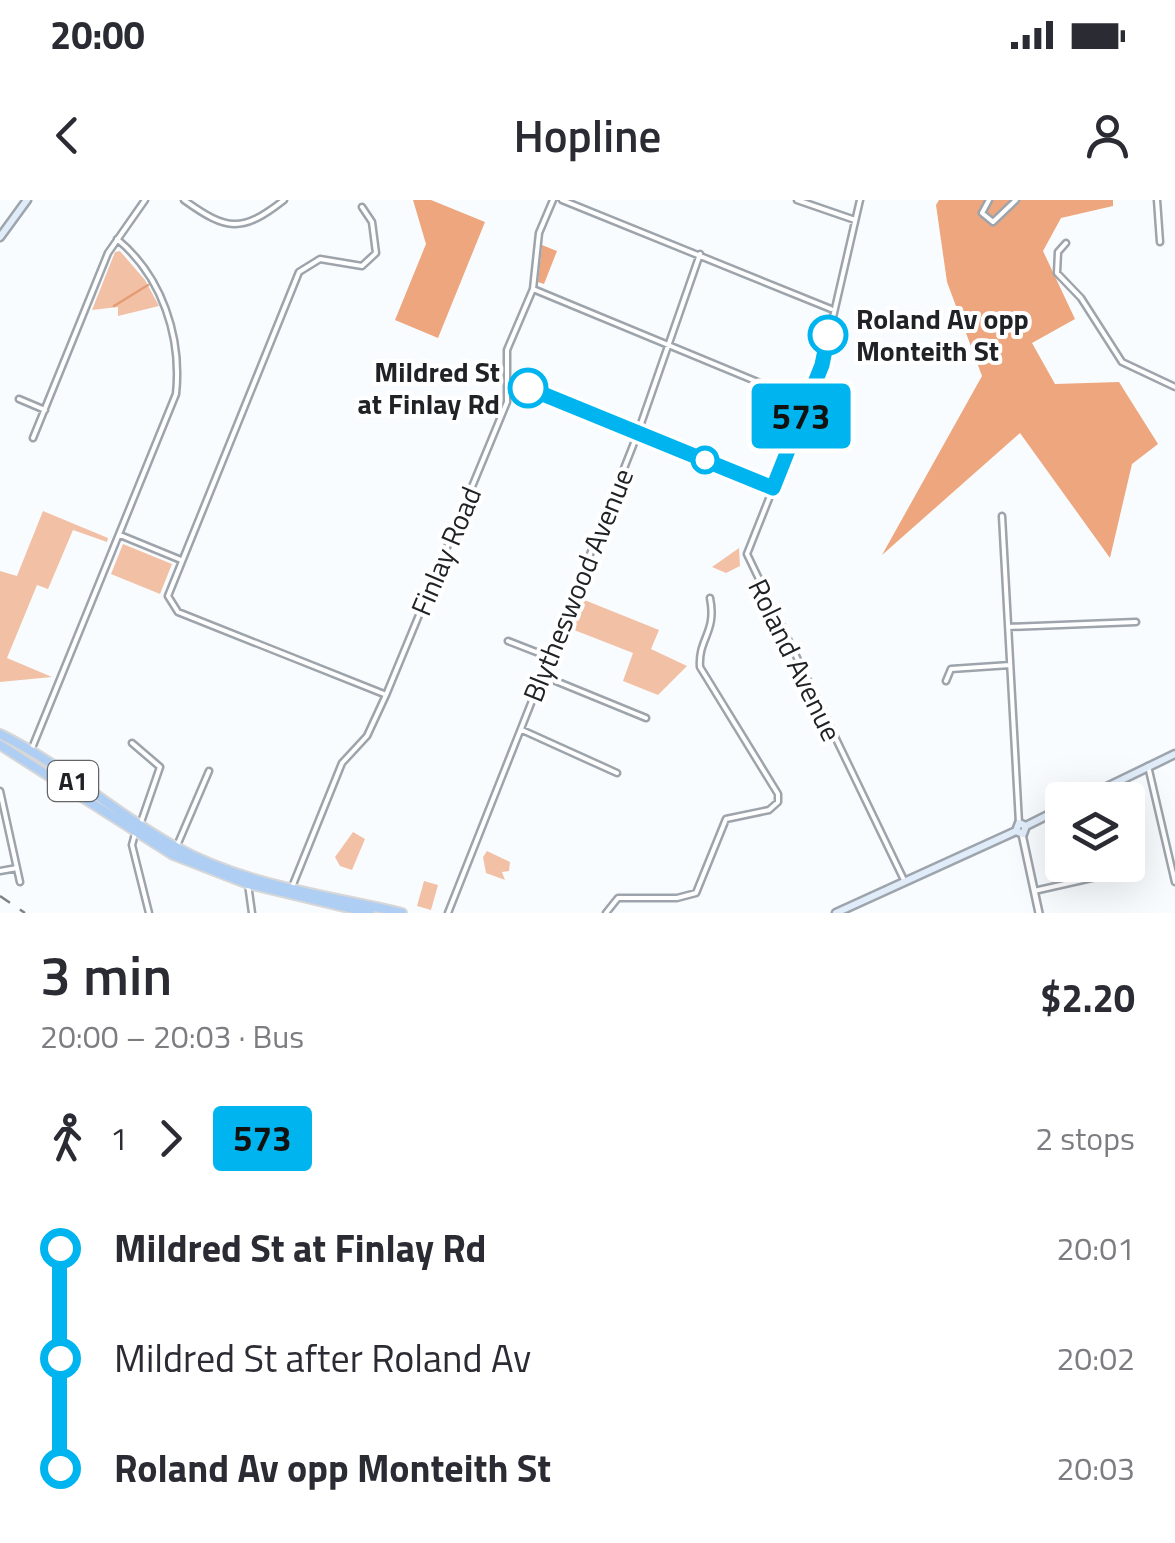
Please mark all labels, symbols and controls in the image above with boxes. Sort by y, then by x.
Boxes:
text: 20:00 [50,6,145,64]
text: Hopline [514,101,661,169]
icon: back [40,108,95,163]
icon: person [1080,108,1135,163]
place label: Roland Av opp Monteith St [856,297,1029,372]
marker: Roland Av opp Monteith St [809,316,847,354]
place label: Mildred St at Finlay Rd [357,350,500,425]
marker: Mildred St at Finlay Rd [509,369,547,407]
line badge: 573 [744,384,858,448]
text: 573 [772,389,830,443]
unlabelled marker [692,447,718,473]
street label: Blytheswood Avenue [511,462,644,708]
street label: Finlay Road [399,480,492,622]
street label: Roland Avenue [738,571,853,748]
road number: A1 [48,761,98,801]
map controls [1045,782,1145,882]
button: layers [1045,782,1145,882]
text: 3 min [40,933,172,1016]
text: $2.20 [1040,969,1135,1027]
text: 20:00 – 20:03 · Bus [40,1012,304,1060]
icon: walk [40,1111,95,1166]
icon: forward [143,1111,198,1166]
text: 573 [233,1111,292,1165]
text: 1 [110,1114,128,1162]
text: 2 stops [1035,1114,1135,1162]
text: Mildred St at Finlay Rd [114,1219,486,1277]
text: 20:01 [1056,1224,1135,1272]
text: Mildred St after Roland Av [114,1329,531,1387]
text: 20:02 [1056,1334,1135,1382]
text: Roland Av opp Monteith St [114,1439,551,1497]
text: 20:03 [1056,1444,1135,1492]

